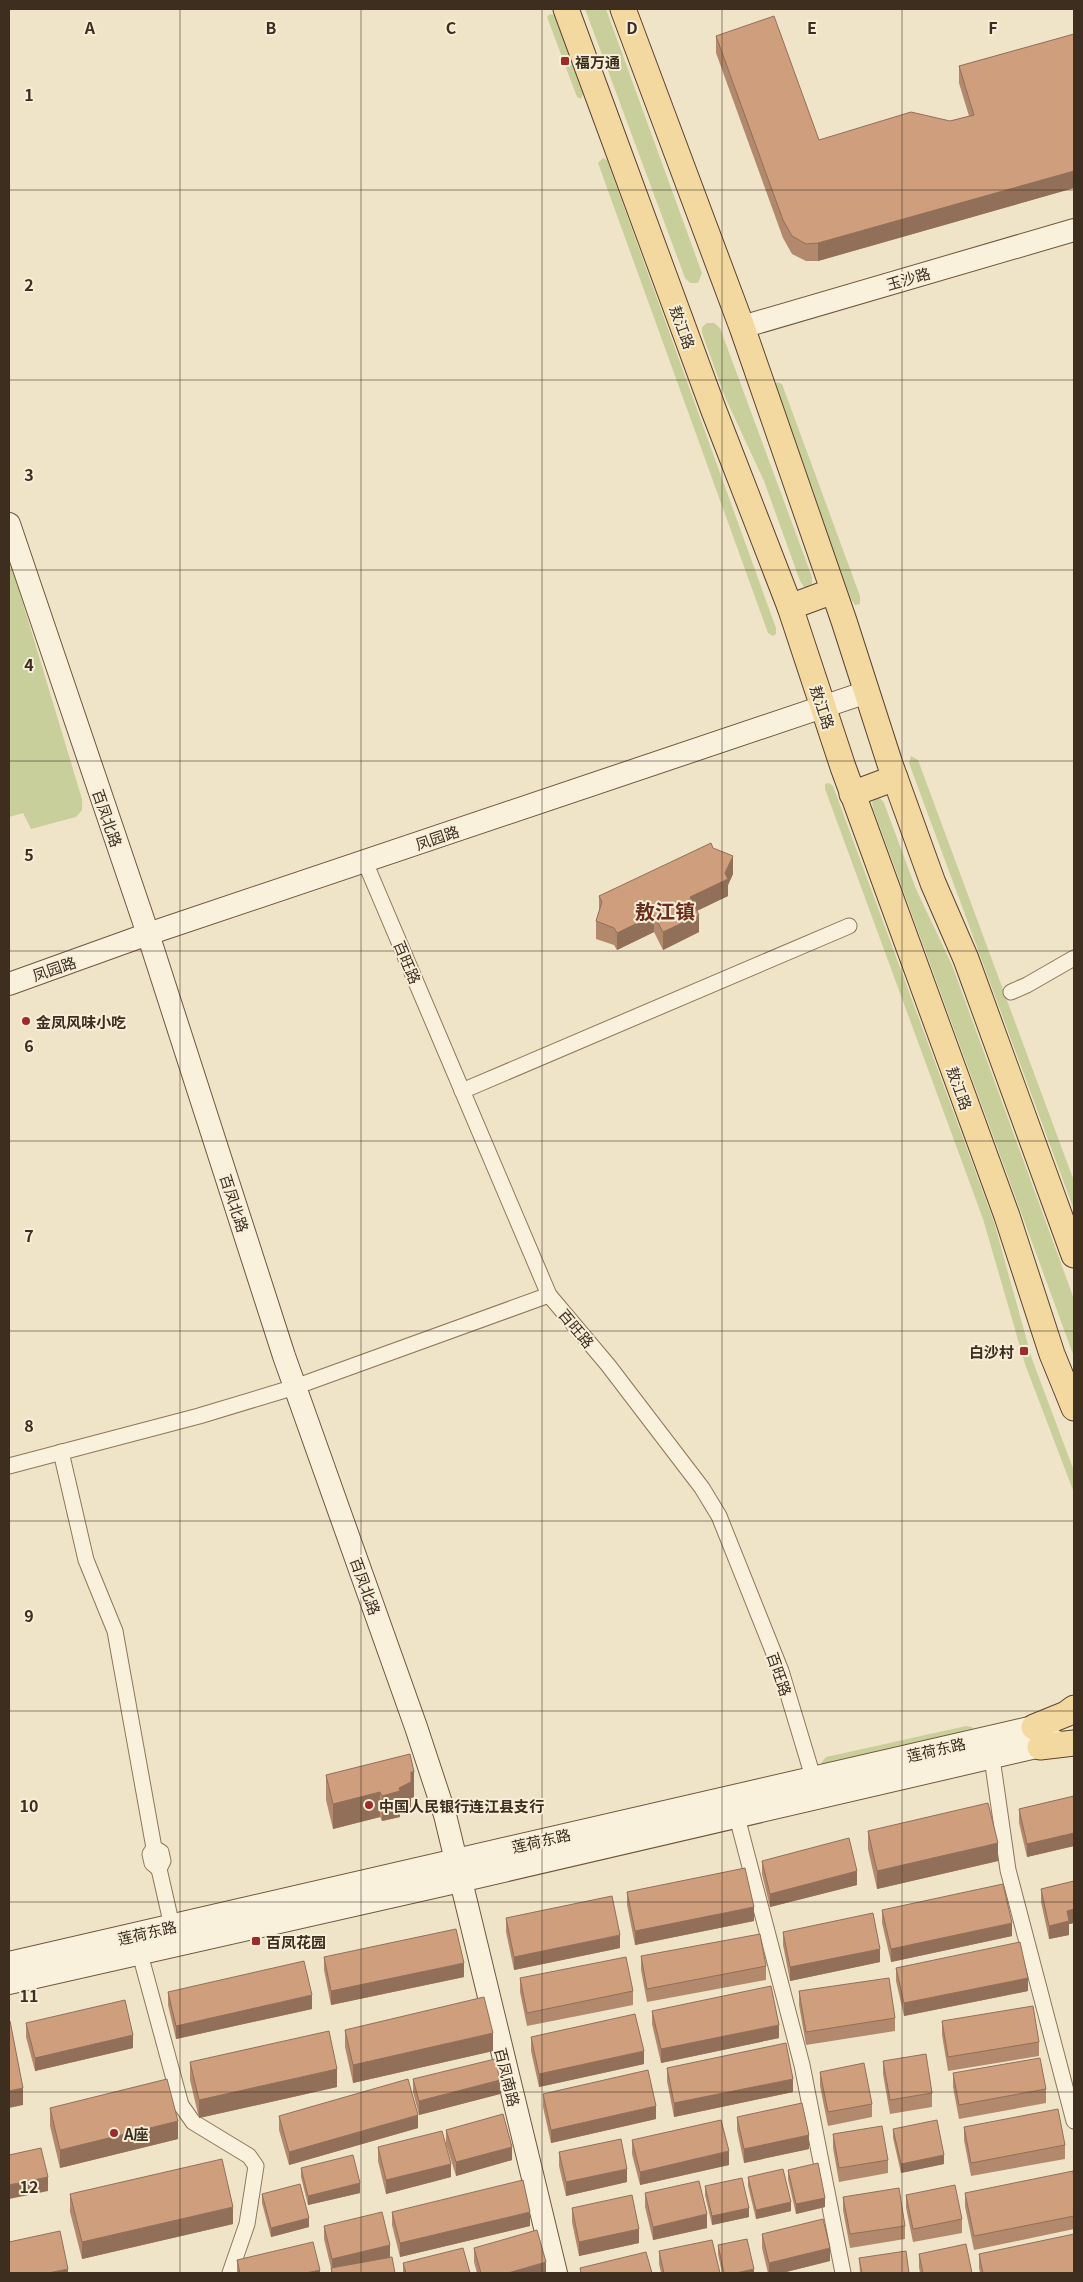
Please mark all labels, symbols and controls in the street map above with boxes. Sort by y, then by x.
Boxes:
text: A [84,15,96,39]
text: B [266,15,277,39]
text: C [446,15,457,39]
text: D [626,15,638,39]
text: E [807,15,817,39]
text: F [988,15,998,39]
place label: 福万通 [575,51,620,72]
marker: 福万通 [559,55,571,67]
text: 1 [24,82,34,106]
street label: 玉沙路 [883,262,933,294]
text: 2 [24,272,34,296]
street label: 敖江路 [665,302,701,352]
text: 3 [24,462,34,486]
text: 4 [24,652,34,676]
street label: 敖江路 [806,682,840,732]
street label: 百凤北路 [88,786,128,850]
street label: 凤园路 [412,820,462,854]
text: 5 [24,842,34,866]
district label: 敖江镇 [635,896,695,925]
street label: 百旺路 [390,937,426,987]
street label: 凤园路 [29,951,79,985]
place label: 金凤风味小吃 [36,1011,126,1032]
marker: 金凤风味小吃 [20,1015,32,1027]
text: 6 [24,1033,34,1057]
street label: 敖江路 [942,1063,978,1113]
street label: 百凤北路 [216,1171,254,1235]
text: 7 [24,1223,34,1247]
street label: 百旺路 [554,1304,600,1352]
place label: 白沙村 [969,1341,1014,1362]
marker: 白沙村 [1018,1345,1030,1357]
text: 8 [24,1413,34,1437]
street label: 百凤北路 [346,1554,386,1618]
text: 9 [24,1603,34,1627]
street label: 百旺路 [763,1649,797,1699]
street label: 莲荷东路 [904,1732,968,1766]
text: 10 [20,1793,38,1817]
place label: 中国人民银行连江县支行 [379,1795,544,1816]
marker: 中国人民银行连江县支行 [363,1799,375,1811]
street label: 莲荷东路 [509,1823,573,1857]
street label: 莲荷东路 [115,1915,179,1949]
place label: 百凤花园 [266,1931,326,1952]
marker: 百凤花园 [250,1935,262,1947]
text: 11 [20,1983,38,2007]
street label: 百凤南路 [491,2045,525,2109]
place label: A座 [123,2123,149,2144]
marker: A座 [108,2127,120,2139]
text: 12 [20,2174,38,2198]

